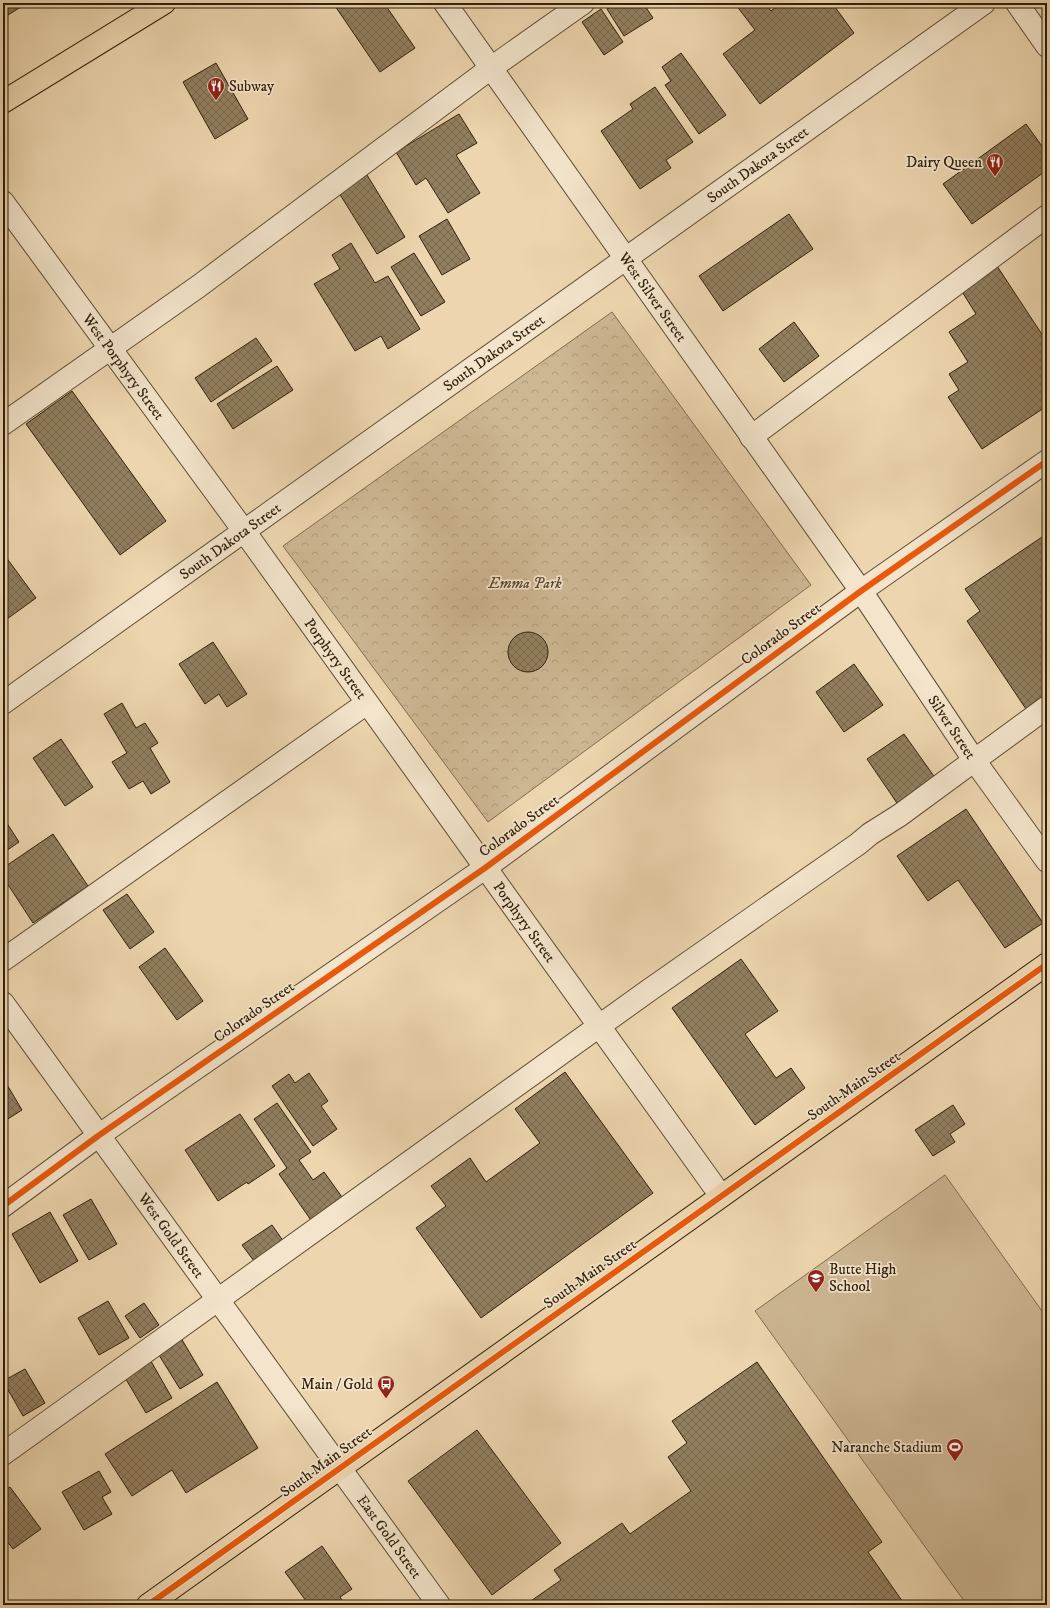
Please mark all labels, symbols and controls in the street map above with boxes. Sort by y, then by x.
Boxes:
restaurant icon: Subway [206,76,226,101]
place label: Subway [229,77,275,96]
street label: South Dakota Street [703,122,812,207]
restaurant icon: Dairy Queen [985,152,1005,177]
place label: Dairy Queen [906,153,982,172]
street label: West Silver Street [614,247,691,346]
street label: West Porphyry Street [78,309,169,424]
street label: South Dakota Street [439,310,549,395]
street label: South Dakota Street [176,498,285,584]
park label: Emma Park [487,574,562,593]
street label: Colorado Street [737,598,825,669]
street label: Porphyry Street [300,615,371,703]
street label: Silver Street [924,691,980,763]
street label: Colorado Street [475,790,563,861]
street label: Porphyry Street [489,878,560,966]
street label: Colorado Street [210,977,298,1047]
street label: South Main Street [804,1047,904,1125]
street label: West Gold Street [134,1188,209,1282]
street label: South Main Street [540,1235,640,1313]
place label: Butte High School [829,1260,897,1296]
school or university icon: Butte High School [806,1268,826,1293]
bus stop icon: Main / Gold [376,1374,396,1399]
place label: Main / Gold [301,1375,374,1394]
street label: South Main Street [276,1422,376,1502]
sports icon: Naranche Stadium [945,1437,965,1462]
place label: Naranche Stadium [831,1438,942,1457]
street label: East Gold Street [353,1491,426,1582]

